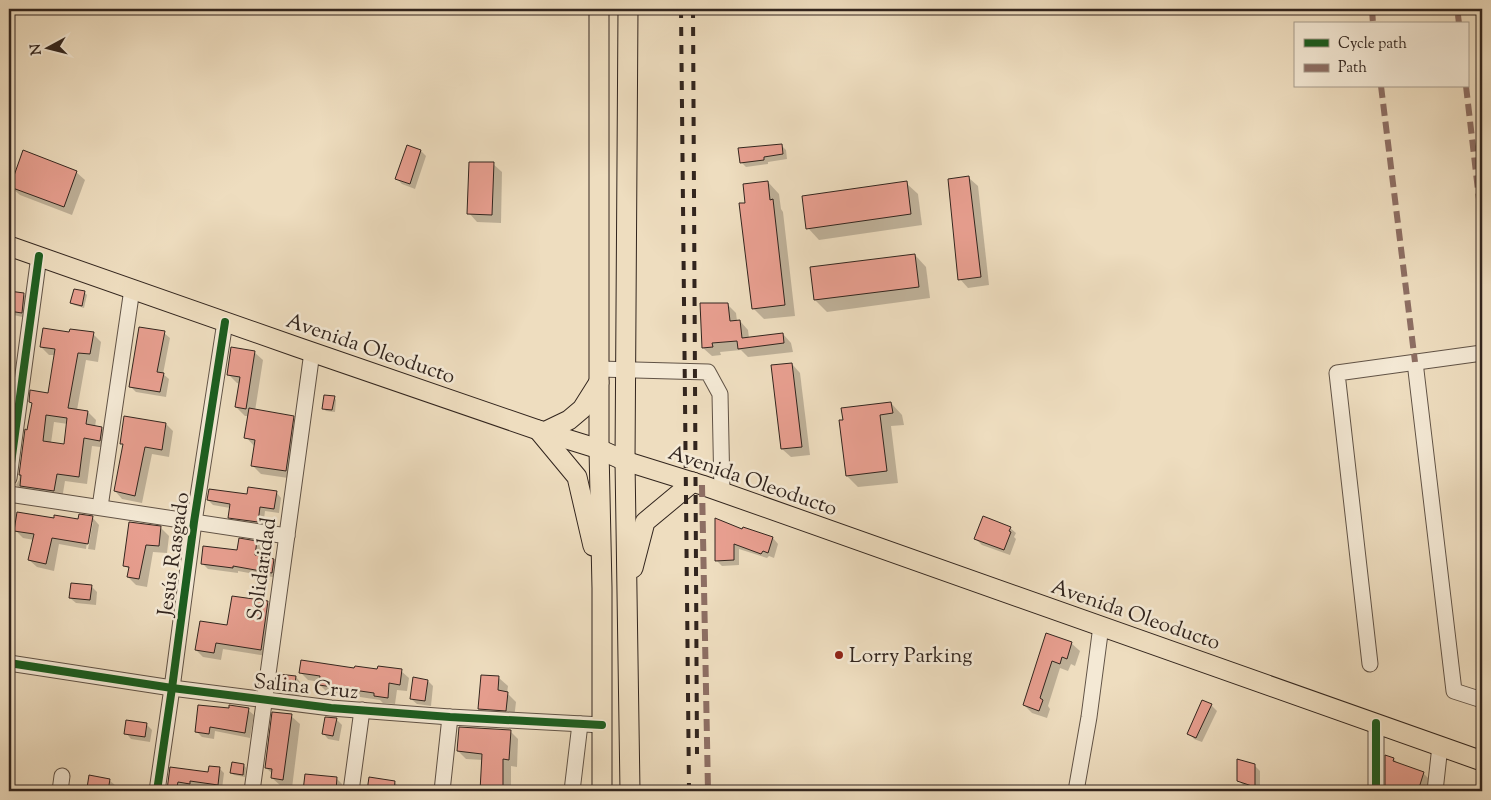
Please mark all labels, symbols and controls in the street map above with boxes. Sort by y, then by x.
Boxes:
north arrow [22,22,72,72]
legend [1294,22,1468,88]
text: Cycle path [1338,34,1407,55]
text: N [26,43,48,56]
text: Path [1338,58,1367,79]
street label: Avenida Oleoducto [282,307,459,393]
street label: Avenida Oleoducto [664,439,841,525]
street label: Jesús Rasgado [151,490,199,619]
street label: Solidaridad [241,516,285,623]
street label: Avenida Oleoducto [1047,573,1224,659]
place label: Lorry Parking [849,642,972,672]
marker: Lorry Parking [833,649,845,661]
street label: Salina Cruz [252,668,360,708]

